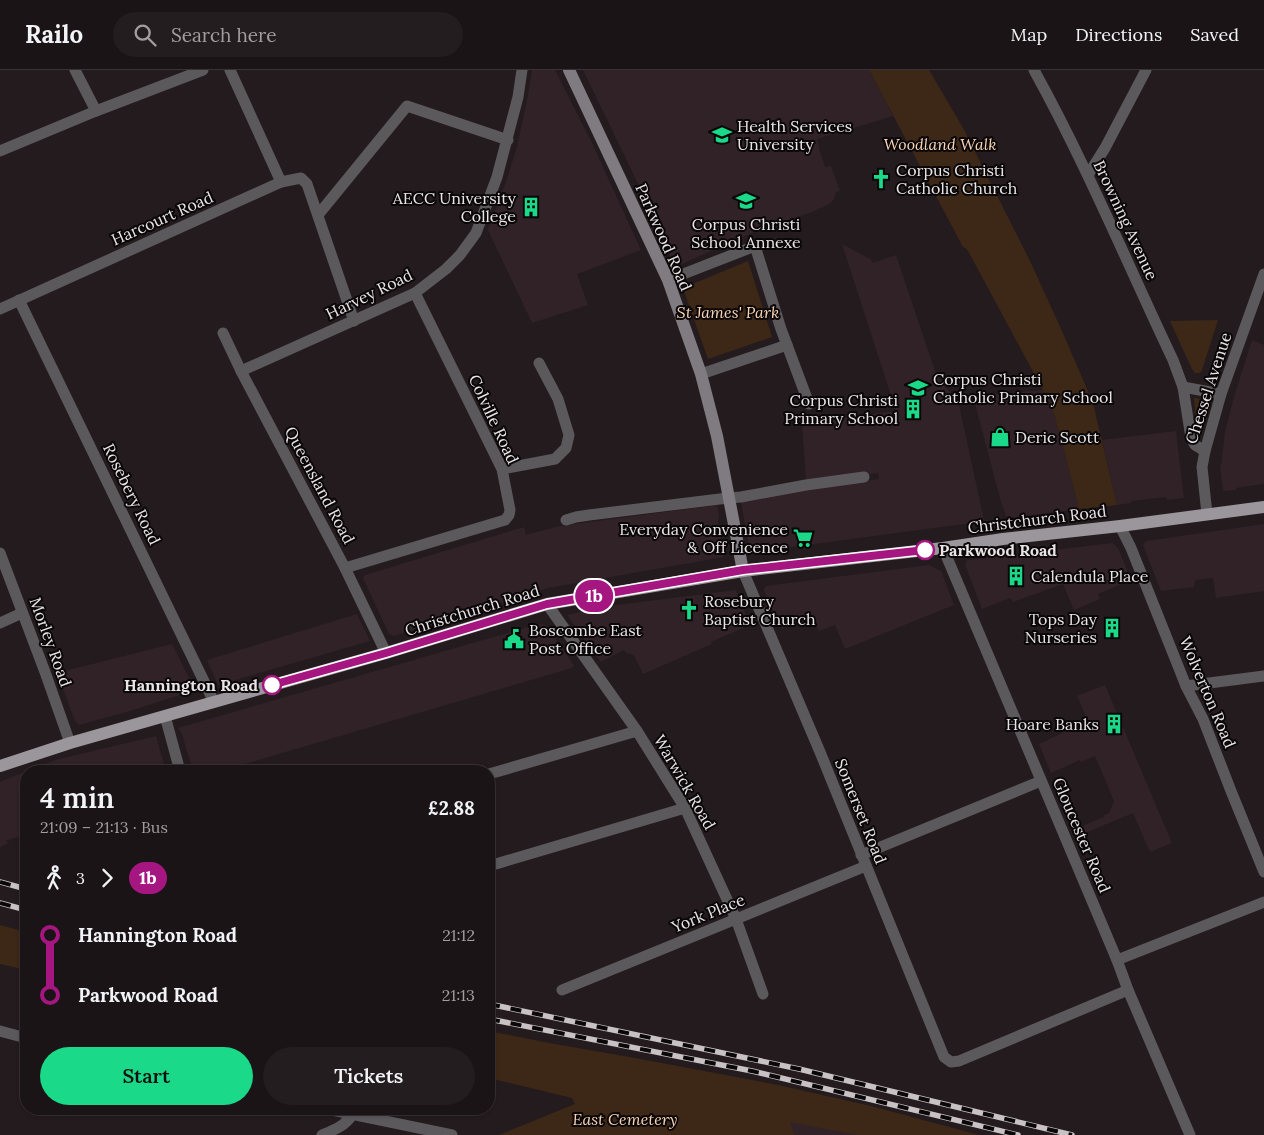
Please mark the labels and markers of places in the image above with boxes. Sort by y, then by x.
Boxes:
place label: Health Services University [737,116,852,154]
school or university icon: Health Services University [711,124,733,146]
place label: Corpus Christi Catholic Church [896,160,1018,198]
church icon: Corpus Christi Catholic Church [870,168,892,190]
place label: AECC University College [392,188,517,226]
school or university icon: Corpus Christi School Annexe [735,190,757,212]
building icon: AECC University College [520,196,542,218]
place label: Corpus Christi School Annexe [691,214,801,252]
place label: Corpus Christi Catholic Primary School [933,369,1113,407]
school or university icon: Corpus Christi Catholic Primary School [907,377,929,399]
place label: Corpus Christi Primary School [784,390,898,428]
building icon: Corpus Christi Primary School [902,398,924,420]
shop icon: Deric Scott [989,426,1011,448]
place label: Deric Scott [1015,427,1100,447]
place label: Everyday Convenience & Off Licence [619,519,788,557]
supermarket icon: Everyday Convenience & Off Licence [792,527,814,549]
marker: Parkwood Road [915,540,935,560]
place label: Parkwood Road [939,540,1057,560]
building icon: Calendula Place [1005,565,1027,587]
place label: Calendula Place [1031,566,1149,586]
place label: Rosebury Baptist Church [704,591,816,629]
church icon: Rosebury Baptist Church [678,599,700,621]
place label: Tops Day Nurseries [1025,609,1098,647]
building icon: Tops Day Nurseries [1101,617,1123,639]
place label: Boscombe East Post Office [529,620,643,658]
public building icon: Boscombe East Post Office [503,628,525,650]
place label: Hannington Road [124,675,258,695]
marker: Hannington Road [262,675,282,695]
building icon: Hoare Banks [1103,713,1125,735]
place label: Hoare Banks [1006,714,1099,734]

